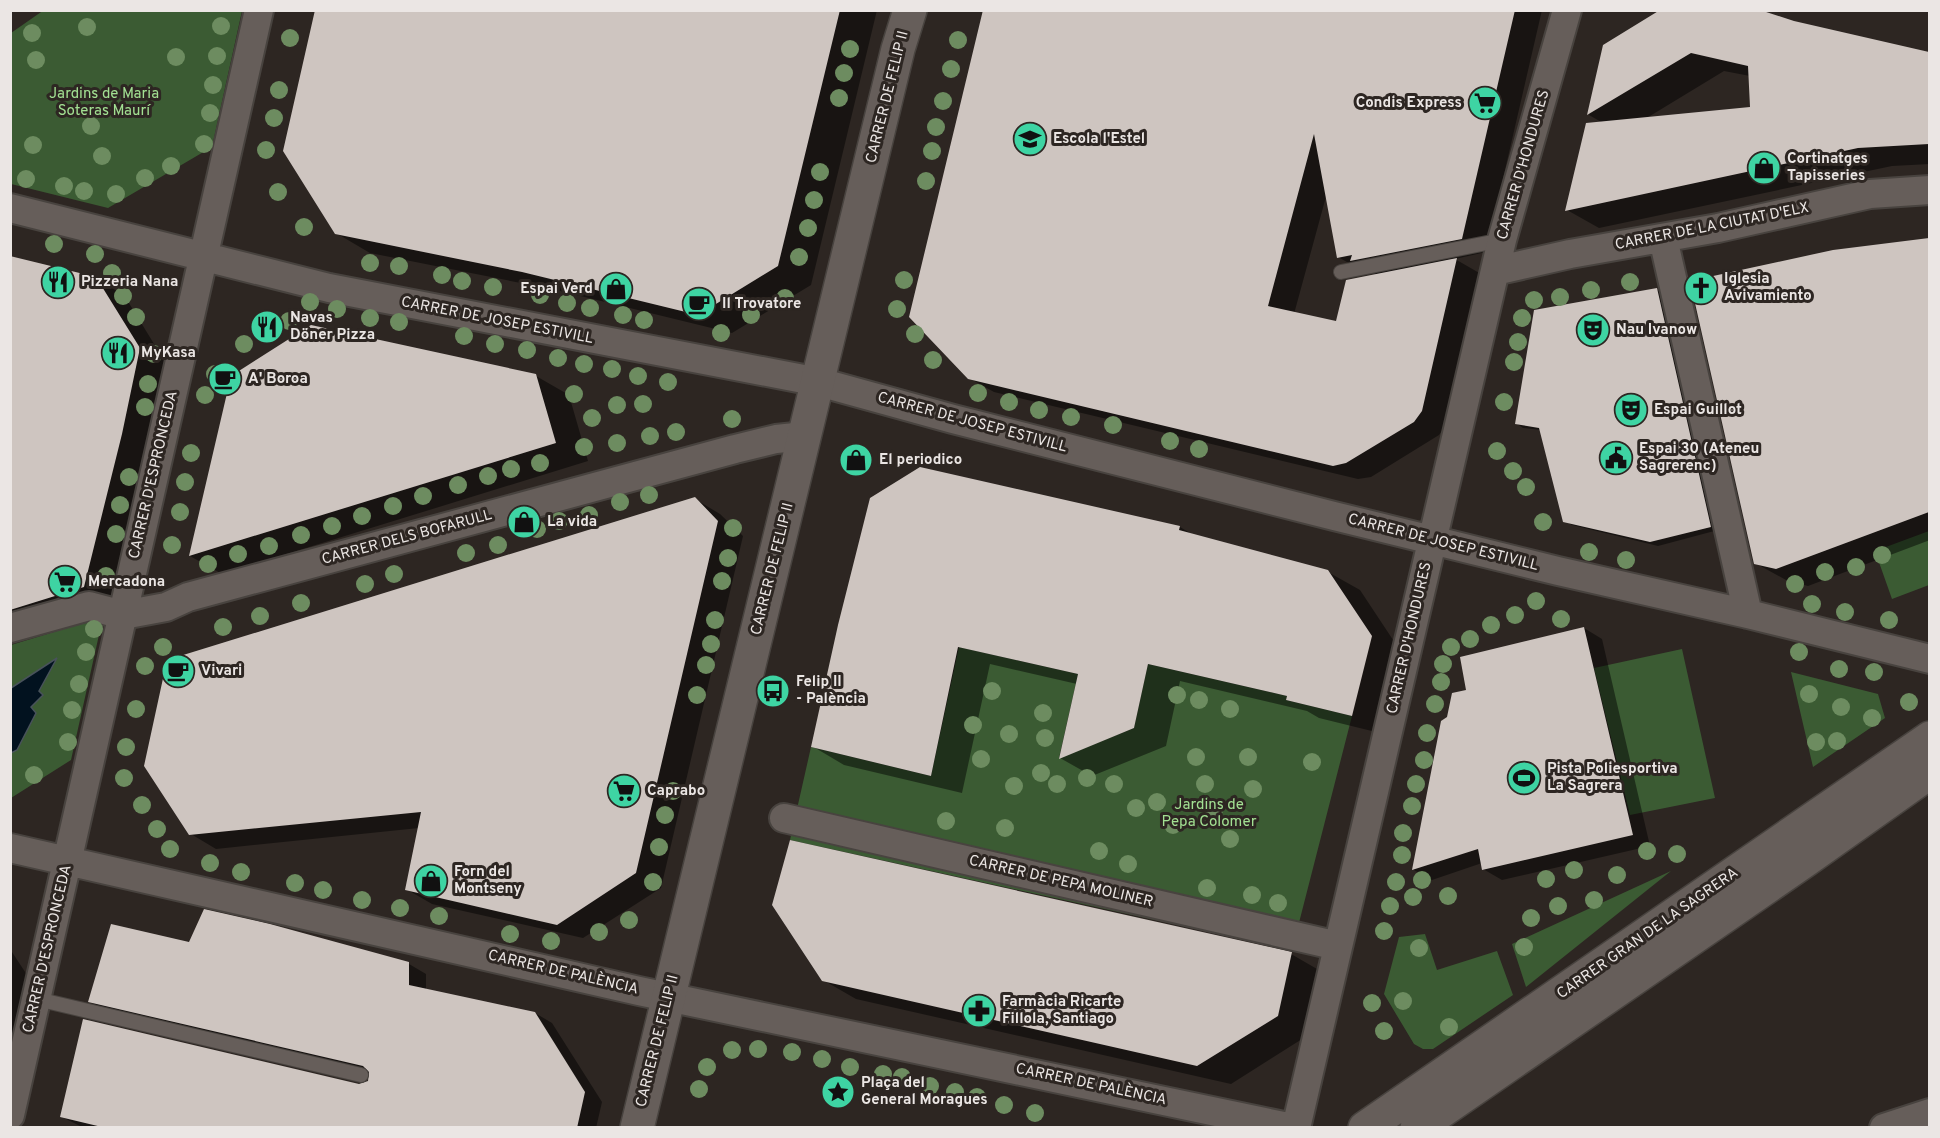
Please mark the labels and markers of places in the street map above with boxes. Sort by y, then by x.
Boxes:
supermarket icon: Condis Express [1467,85,1503,121]
place label: Condis Express [1356,94,1462,113]
school or university icon: Escola l'Estel [1012,121,1048,157]
place label: Escola l'Estel [1053,130,1145,149]
shop icon: Cortinatges Tapisseries [1746,150,1782,186]
place label: Cortinatges Tapisseries [1787,150,1868,186]
restaurant icon: Pizzeria Nana [40,264,76,300]
church icon: Iglesia Avivamiento [1683,270,1719,306]
place label: Iglesia Avivamiento [1724,270,1812,306]
shop icon: Espai Verd [598,271,634,307]
place label: Pizzeria Nana [81,273,178,292]
place label: Espai Verd [520,280,593,299]
cafe icon: Il Trovatore [681,286,717,322]
place label: Il Trovatore [722,295,801,314]
restaurant icon: Navas Döner Pizza [249,309,285,345]
place label: Navas Döner Pizza [290,309,375,345]
theatre icon: Nau Ivanow [1575,312,1611,348]
place label: Nau Ivanow [1616,321,1697,340]
restaurant icon: MyKasa [100,335,136,371]
place label: MyKasa [141,344,196,363]
cafe icon: A' Boroa [207,361,243,397]
place label: A' Boroa [248,370,308,389]
theatre icon: Espai Guillot [1613,392,1649,428]
place label: Espai Guillot [1654,401,1742,420]
public building icon: Espai 30 (Ateneu Sagrerenc) [1598,440,1634,476]
place label: Espai 30 (Ateneu Sagrerenc) [1639,440,1759,476]
shop icon: El periodico [838,442,874,478]
place label: El periodico [879,451,962,470]
shop icon: La vida [506,504,542,540]
place label: La vida [547,513,597,532]
supermarket icon: Mercadona [47,564,83,600]
place label: Mercadona [88,573,165,592]
cafe icon: Vivari [160,653,196,689]
place label: Vivari [201,662,242,681]
bus stop icon: Felip II - Palència [755,673,791,709]
place label: Felip II - Palència [796,673,866,709]
sports icon: Pista Poliesportiva La Sagrera [1506,760,1542,796]
place label: Pista Poliesportiva La Sagrera [1547,760,1678,796]
supermarket icon: Caprabo [606,773,642,809]
place label: Caprabo [647,782,705,801]
shop icon: Forn del Montseny [413,863,449,899]
place label: Forn del Montseny [454,863,522,899]
pharmacy icon: Farmàcia Ricarte Fillola, Santiago [961,993,997,1029]
place label: Farmàcia Ricarte Fillola, Santiago [1002,993,1121,1029]
place icon: Plaça del General Moragues [820,1074,856,1110]
place label: Plaça del General Moragues [861,1074,988,1110]

